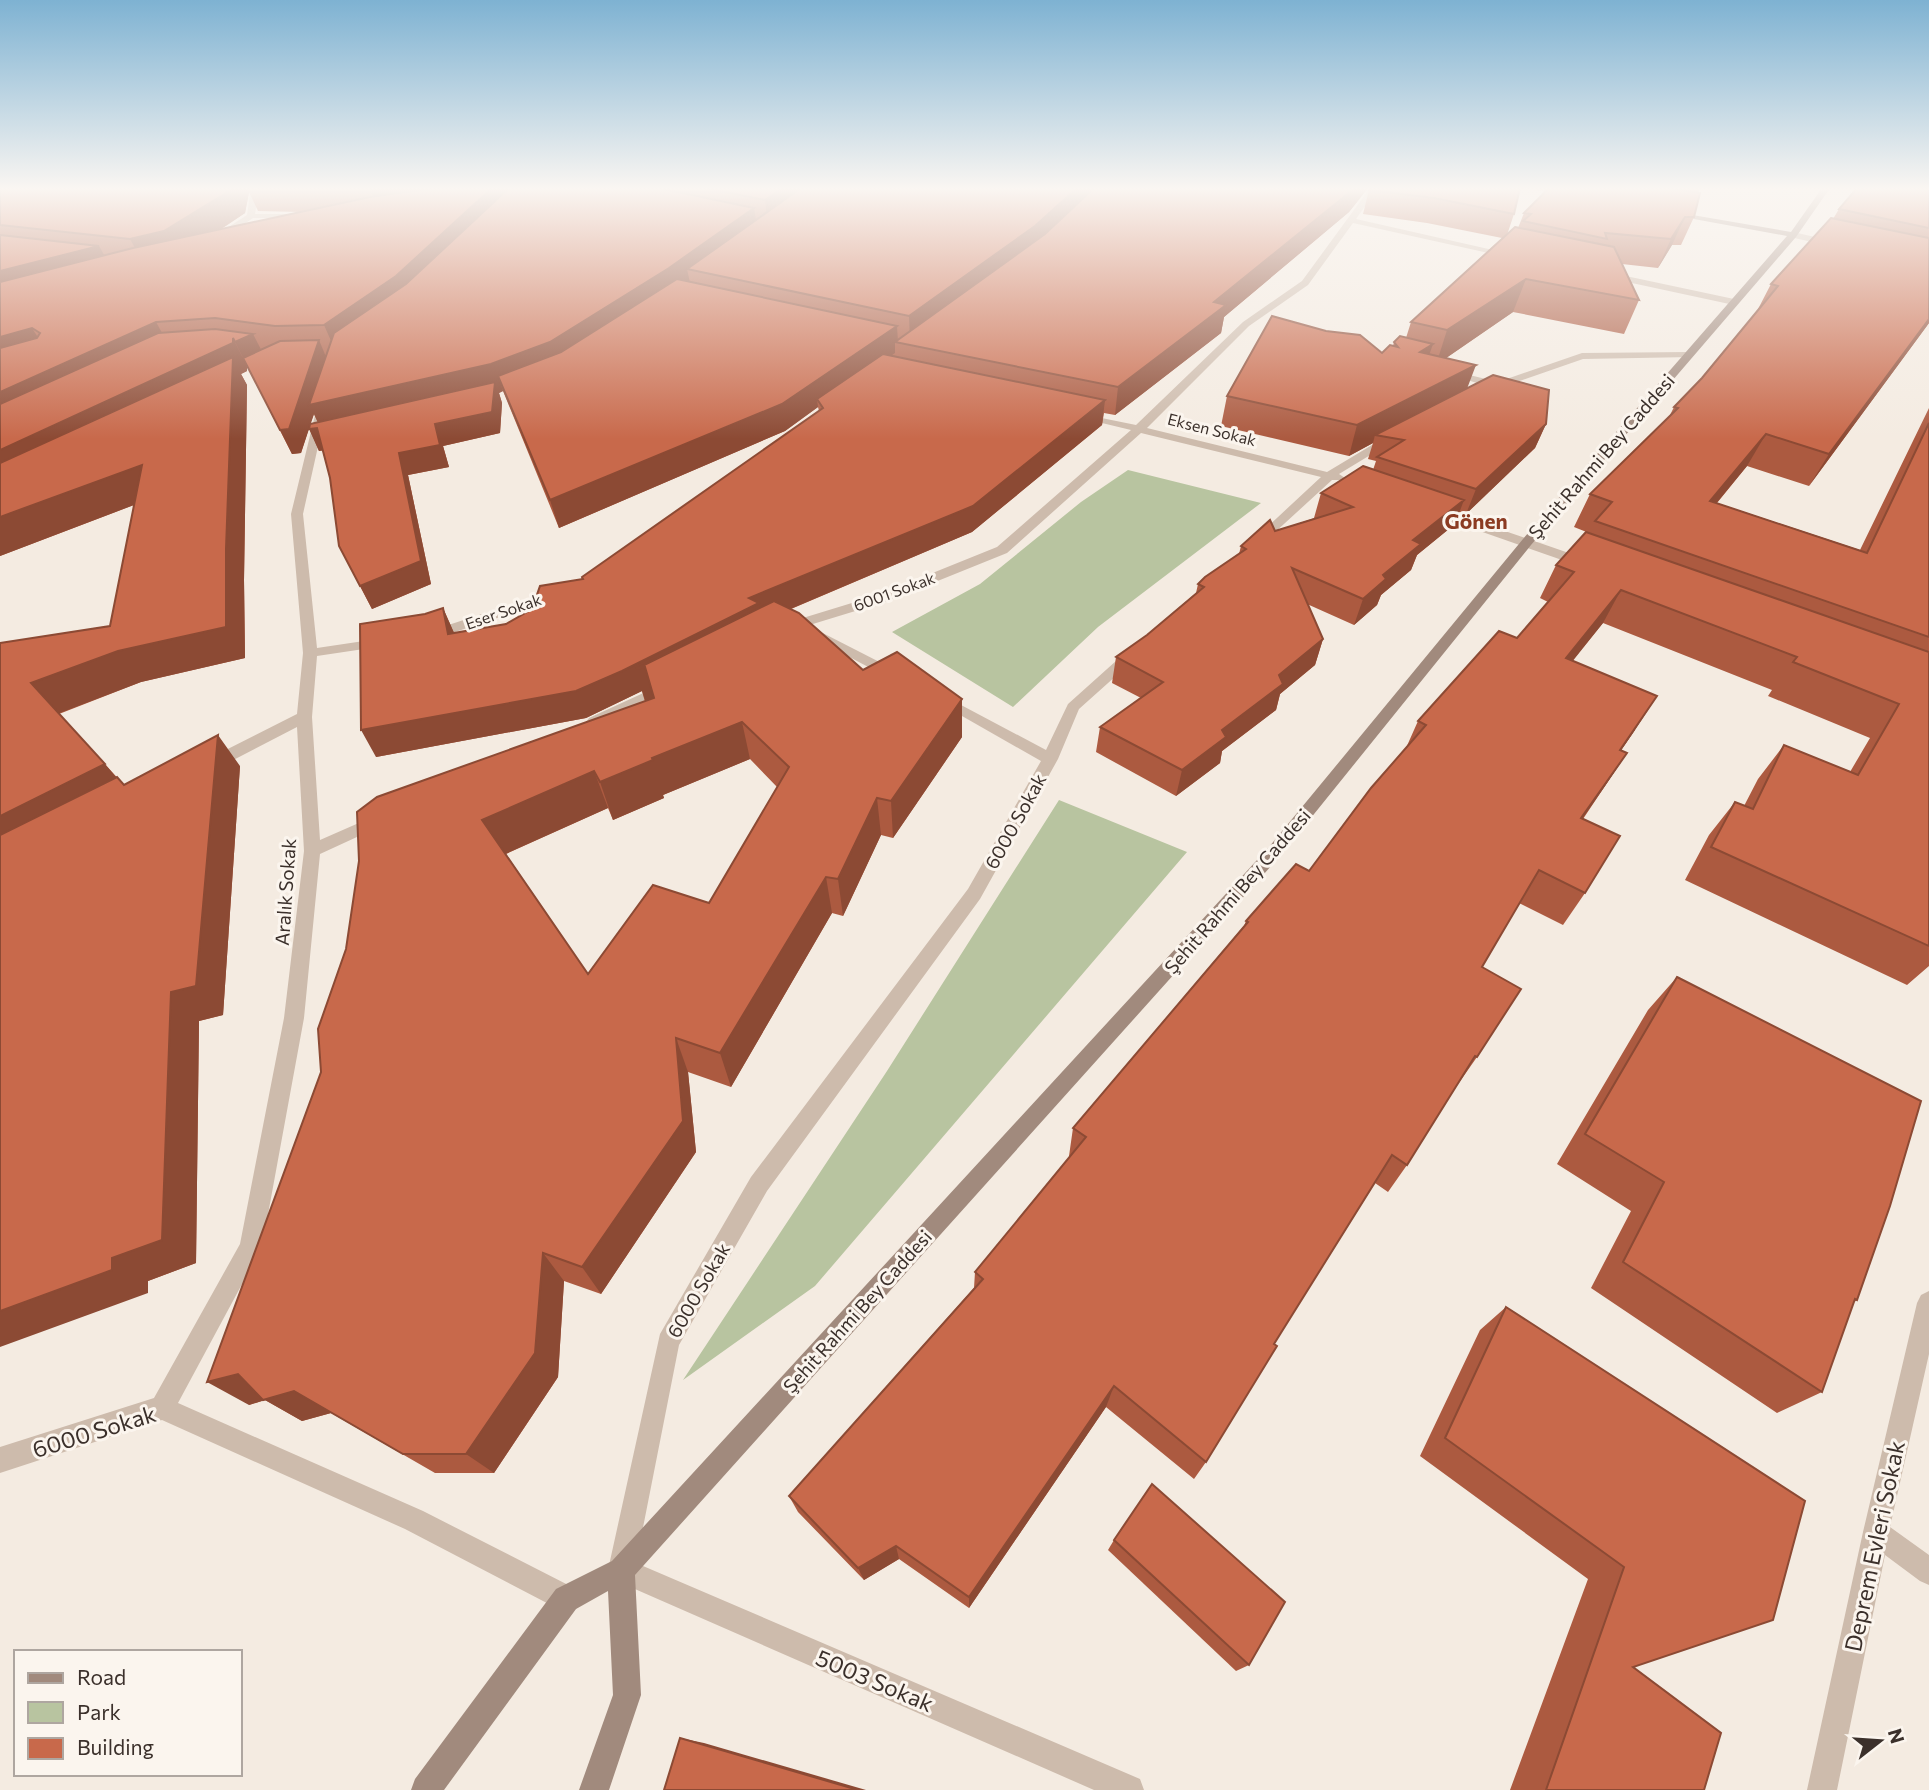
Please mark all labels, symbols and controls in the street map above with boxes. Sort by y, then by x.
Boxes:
street label: Şehit Rahmi Bey Caddesi [1523,369,1679,543]
street label: Eksen Sokak [1166,409,1259,449]
district label: Gönen [1444,508,1508,533]
street label: 6001 Sokak [851,567,938,614]
street label: Eser Sokak [462,589,544,633]
street label: 6000 Sokak [979,769,1051,873]
street label: Şehit Rahmi Bey Caddesi [1159,804,1315,978]
street label: Aralık Sokak [270,838,300,946]
street label: Şehit Rahmi Bey Caddesi [778,1225,936,1397]
street label: 6000 Sokak [662,1239,734,1341]
street label: 6000 Sokak [29,1399,160,1463]
street label: Deprem Evleri Sokak [1838,1438,1910,1654]
street label: 5003 Sokak [812,1643,938,1717]
legend [14,1650,242,1776]
text: Road [77,1664,126,1689]
text: Park [77,1699,121,1724]
north arrow [1845,1706,1915,1776]
text: N [1884,1726,1910,1746]
text: Building [77,1734,154,1759]

